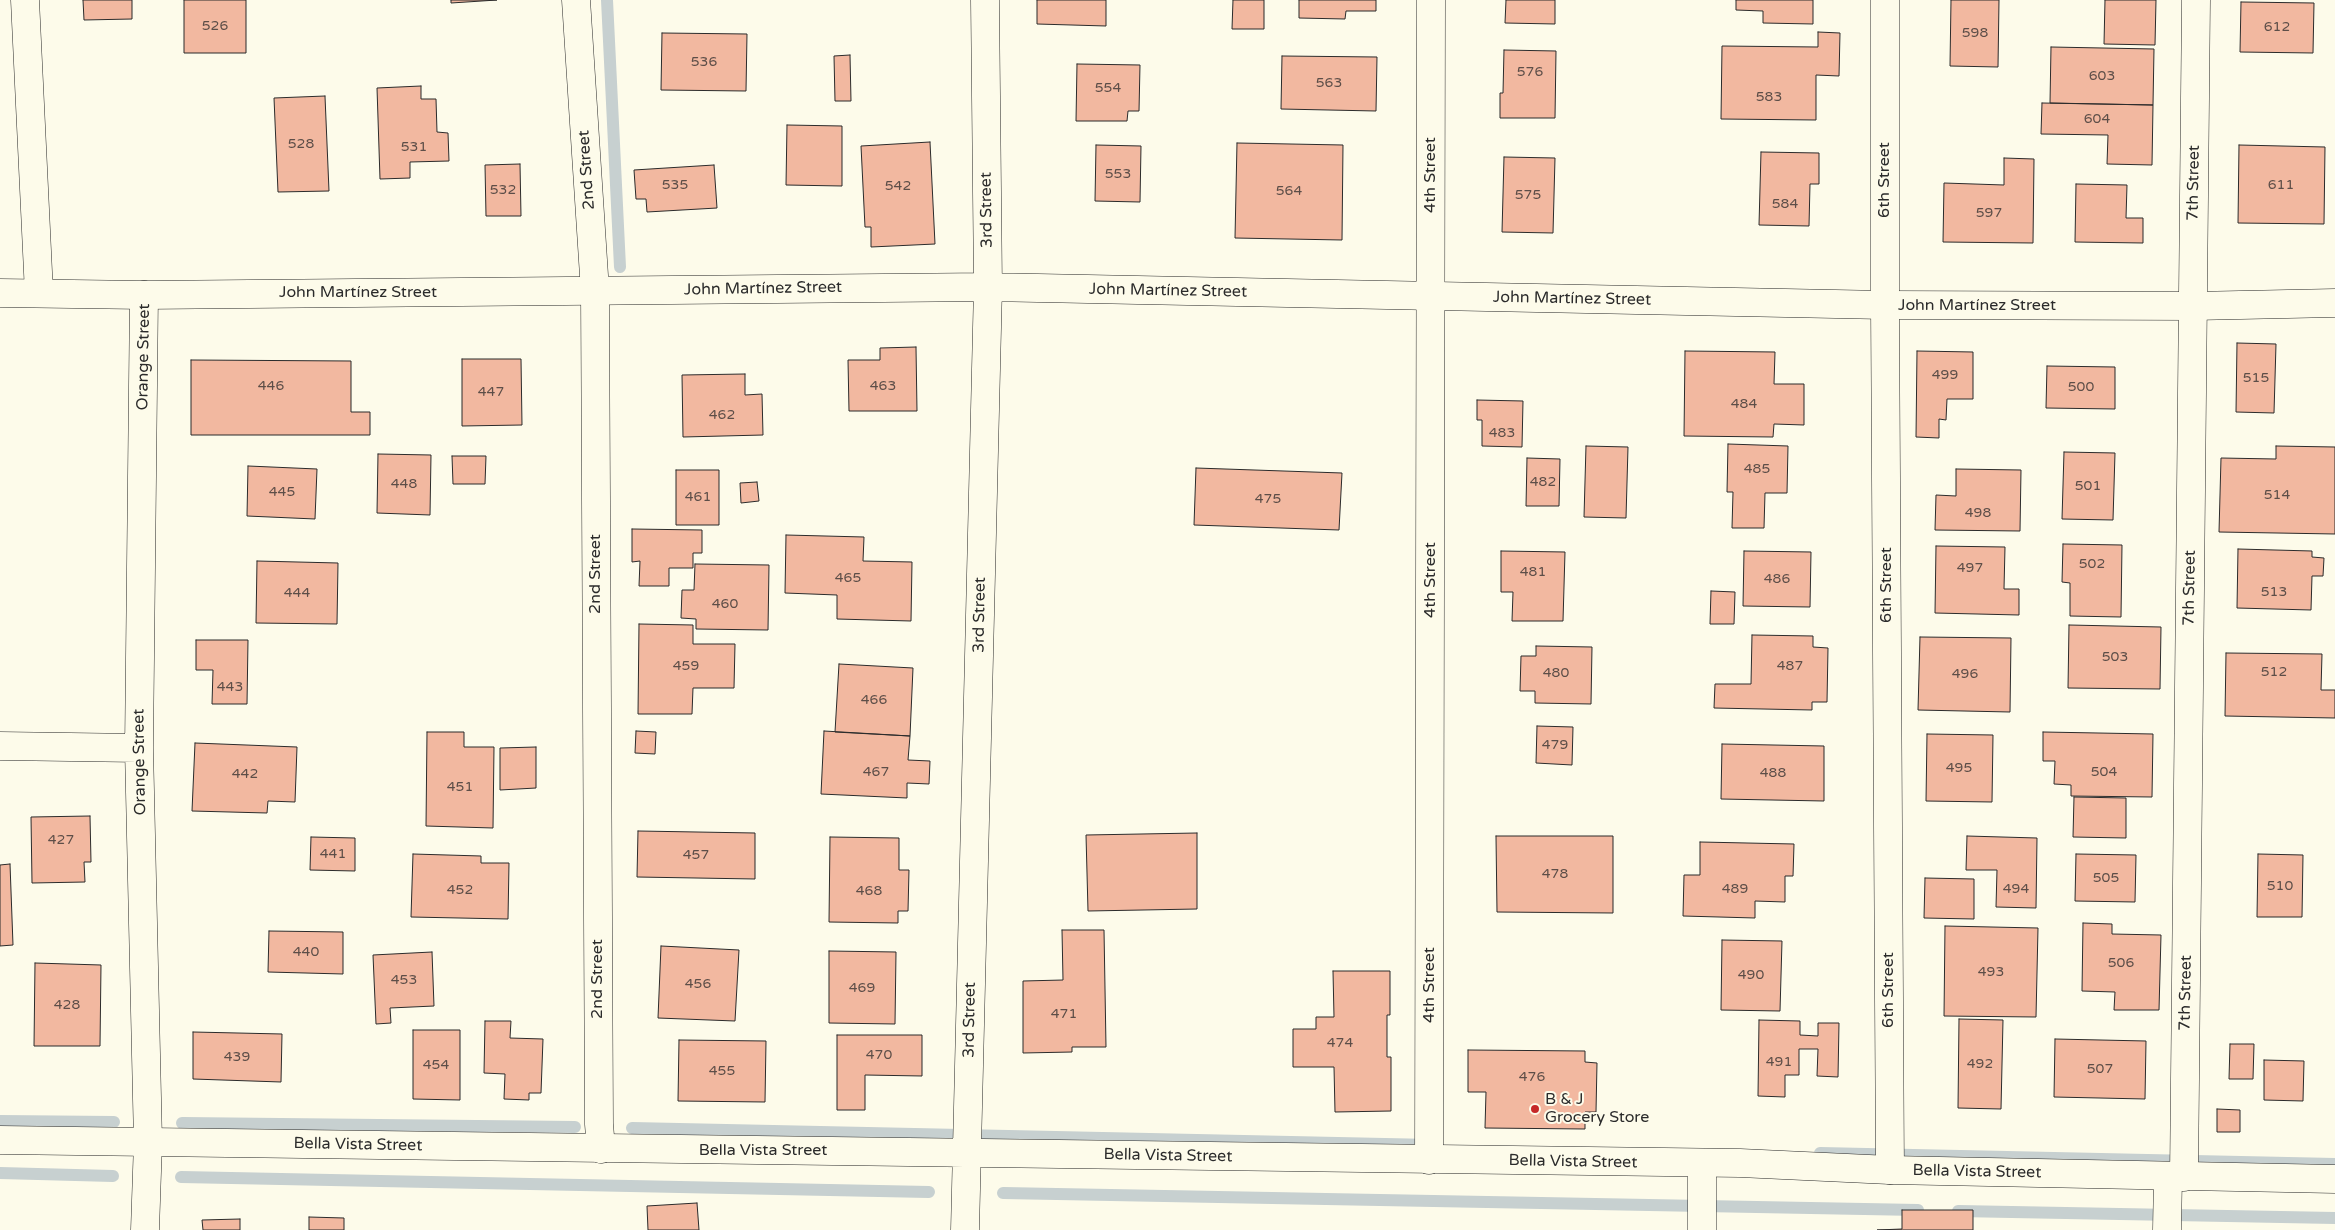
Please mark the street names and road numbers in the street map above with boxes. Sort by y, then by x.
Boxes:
street label: 2nd Street [575,130,599,210]
street label: 4th Street [1421,137,1441,213]
street label: 6th Street [1875,142,1895,218]
street label: 7th Street [2184,145,2204,221]
street label: 3rd Street [977,172,997,248]
street label: John Martínez Street [684,278,842,300]
street label: John Martínez Street [1089,280,1247,302]
street label: John Martínez Street [279,283,437,303]
street label: John Martínez Street [1493,288,1651,310]
street label: John Martínez Street [1898,296,2056,316]
street label: Orange Street [133,303,155,411]
street label: 2nd Street [586,534,606,614]
street label: 4th Street [1421,542,1441,618]
street label: 6th Street [1877,547,1897,623]
street label: 7th Street [2180,550,2200,626]
street label: 3rd Street [970,577,990,653]
street label: Orange Street [129,708,151,816]
street label: 2nd Street [588,939,608,1019]
street label: 4th Street [1420,947,1440,1023]
street label: 6th Street [1879,952,1899,1028]
street label: 7th Street [2176,955,2196,1031]
street label: 3rd Street [960,982,980,1058]
street label: Bella Vista Street [293,1134,423,1156]
street label: Bella Vista Street [699,1141,827,1161]
street label: Bella Vista Street [1103,1145,1233,1167]
street label: Bella Vista Street [1508,1151,1638,1173]
street label: Bella Vista Street [1912,1161,2042,1183]

